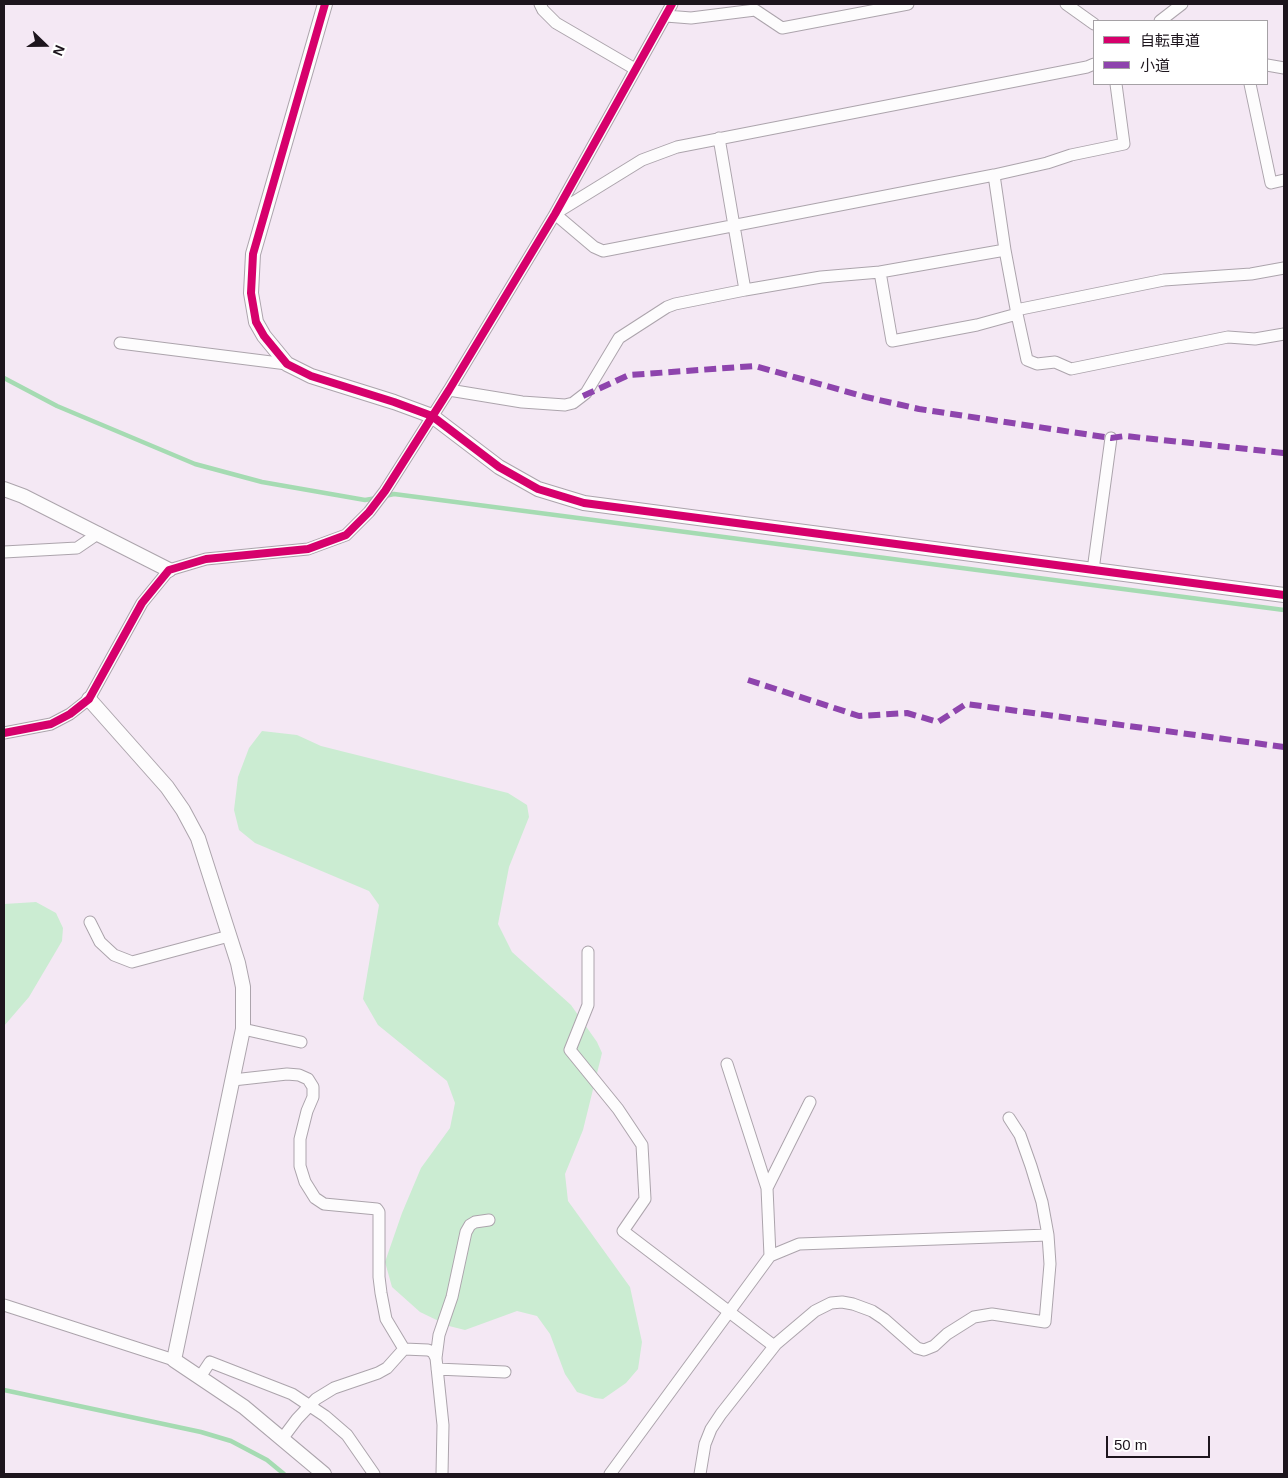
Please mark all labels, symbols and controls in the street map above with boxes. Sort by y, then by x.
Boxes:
north arrow [20,20,70,70]
legend [1093,20,1268,85]
text: 自転車道 [1140,32,1200,49]
text: N [50,43,68,58]
text: 小道 [1140,57,1170,74]
scale bar [1108,1426,1212,1458]
text: 50 m [1114,1436,1147,1453]

